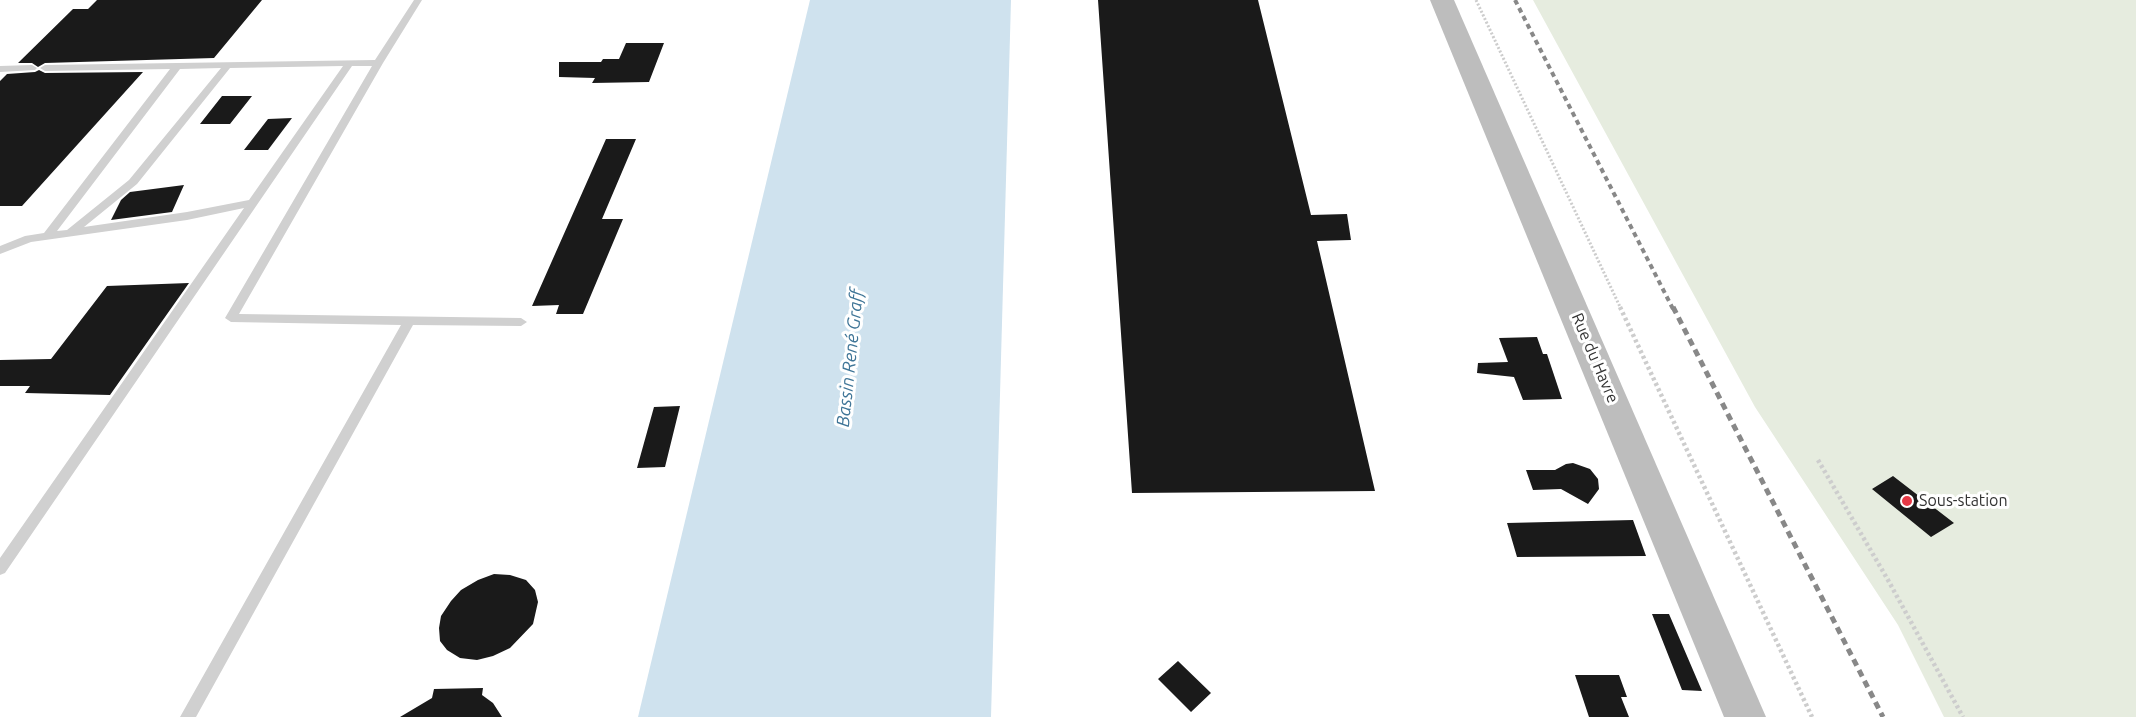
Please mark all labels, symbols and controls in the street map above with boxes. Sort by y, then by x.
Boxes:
water label: Bassin René Graff [832,288,868,428]
street label: Rue du Havre [1567,310,1623,406]
place label: Sous-station [1919,491,2008,511]
marker: Sous-station [1900,494,1914,508]

